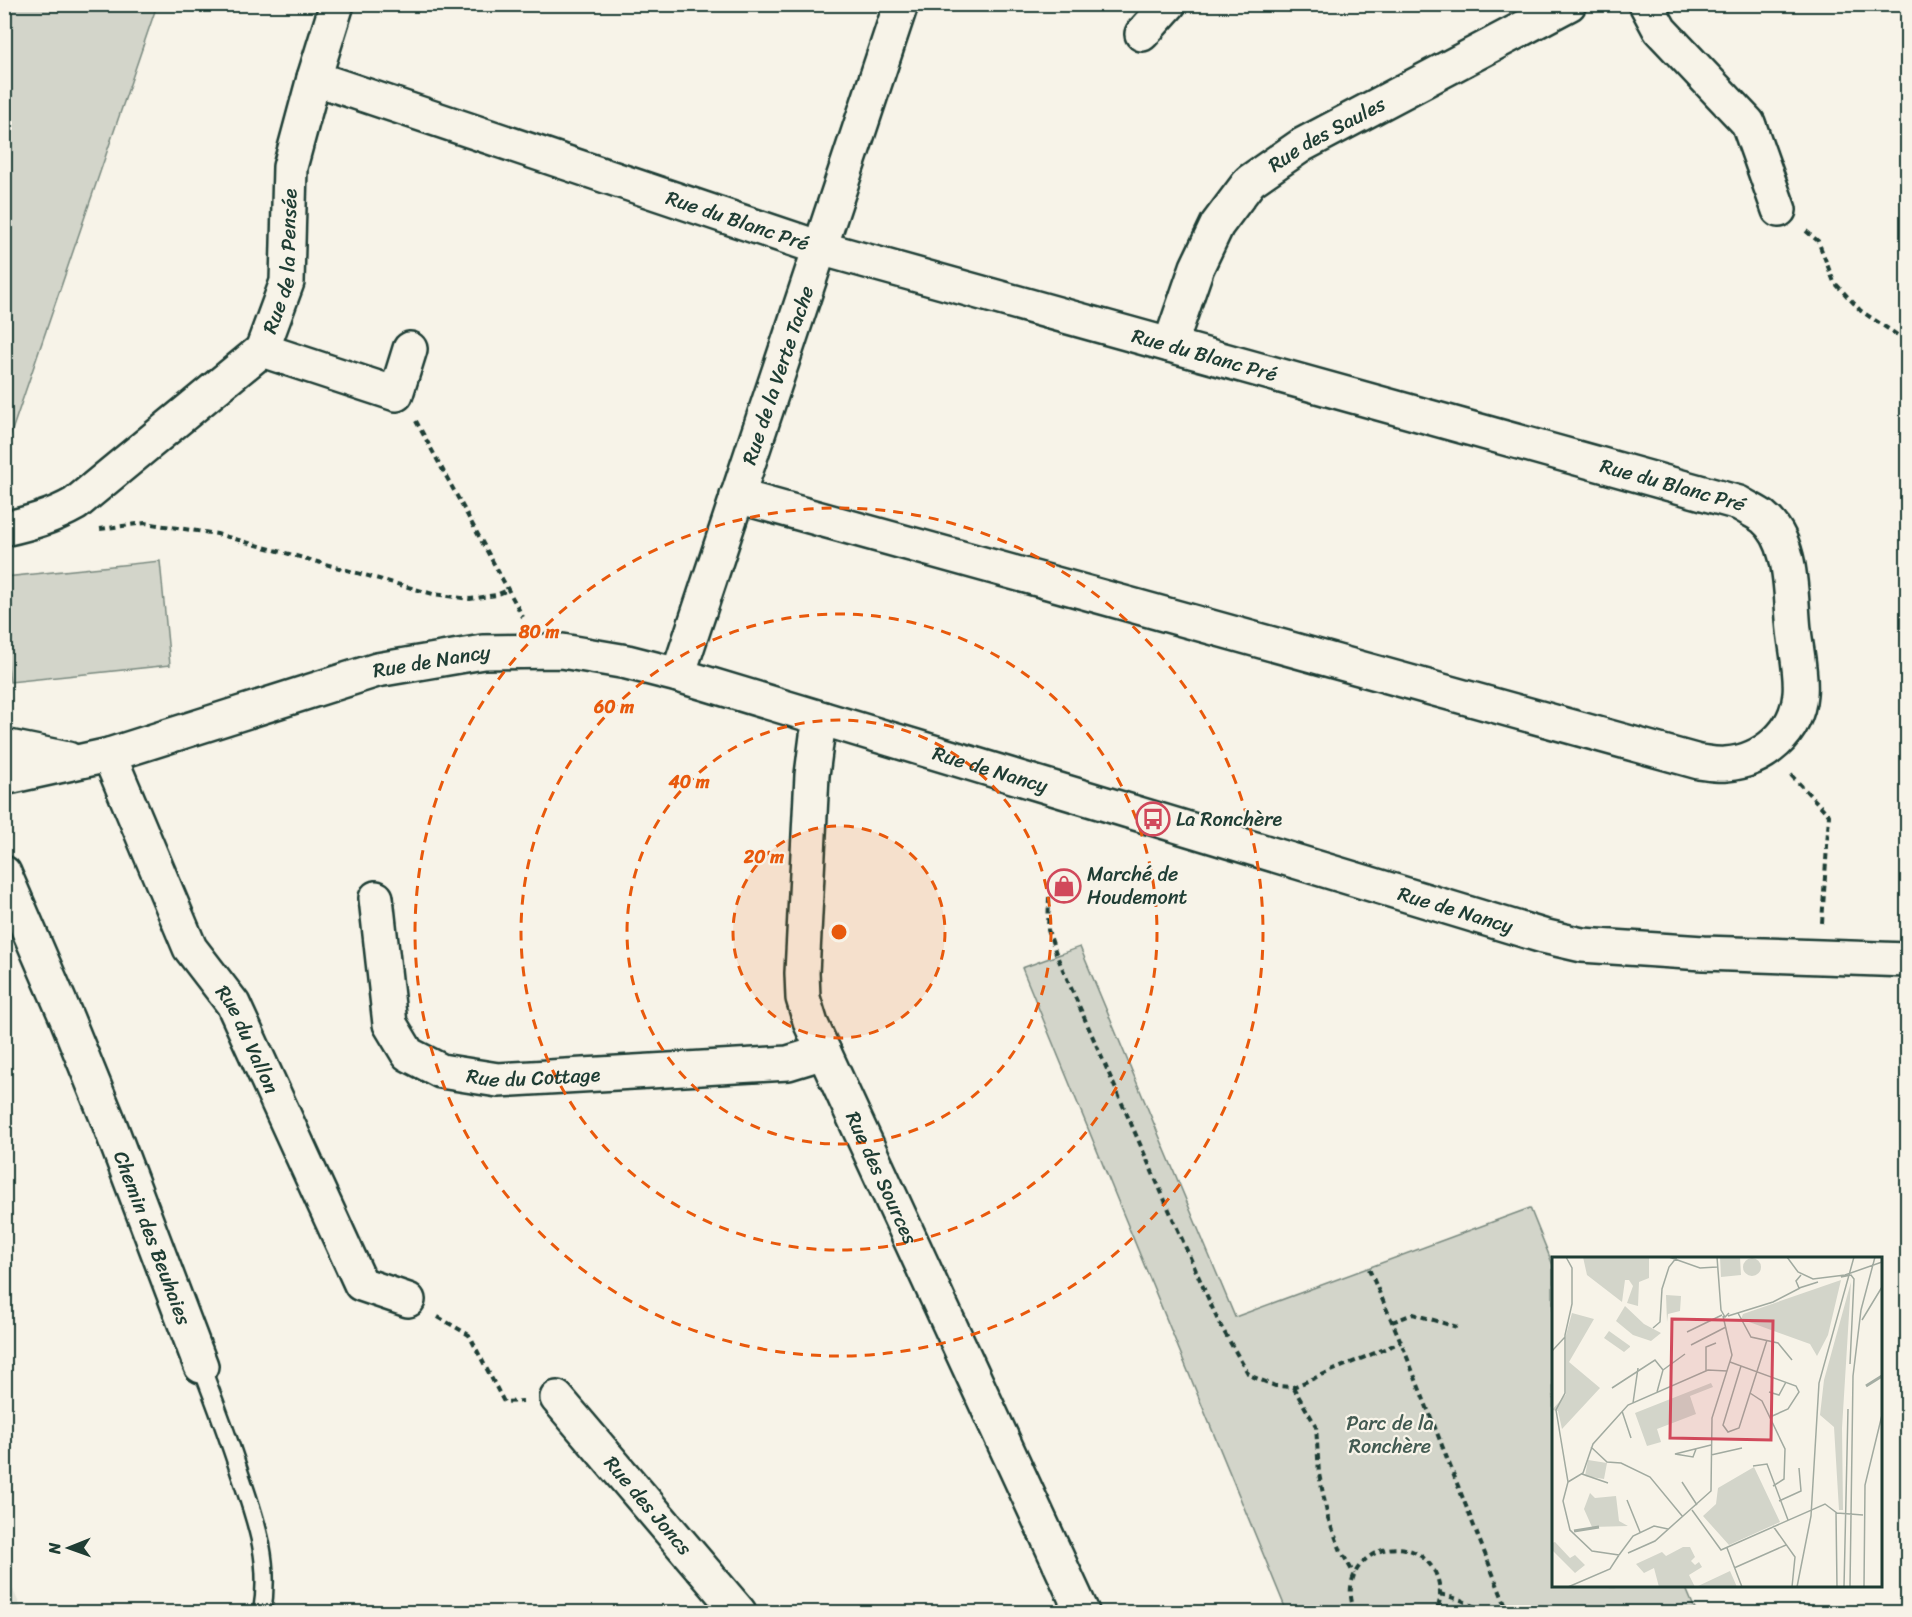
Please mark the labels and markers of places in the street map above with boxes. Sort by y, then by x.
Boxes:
bus stop icon: La Ronchère [1135,801,1171,837]
place label: La Ronchère [1176,802,1282,837]
place label: Marché de Houdemont [1087,857,1188,915]
shop icon: Marché de Houdemont [1046,868,1082,904]
centre of rings [829,922,849,942]

